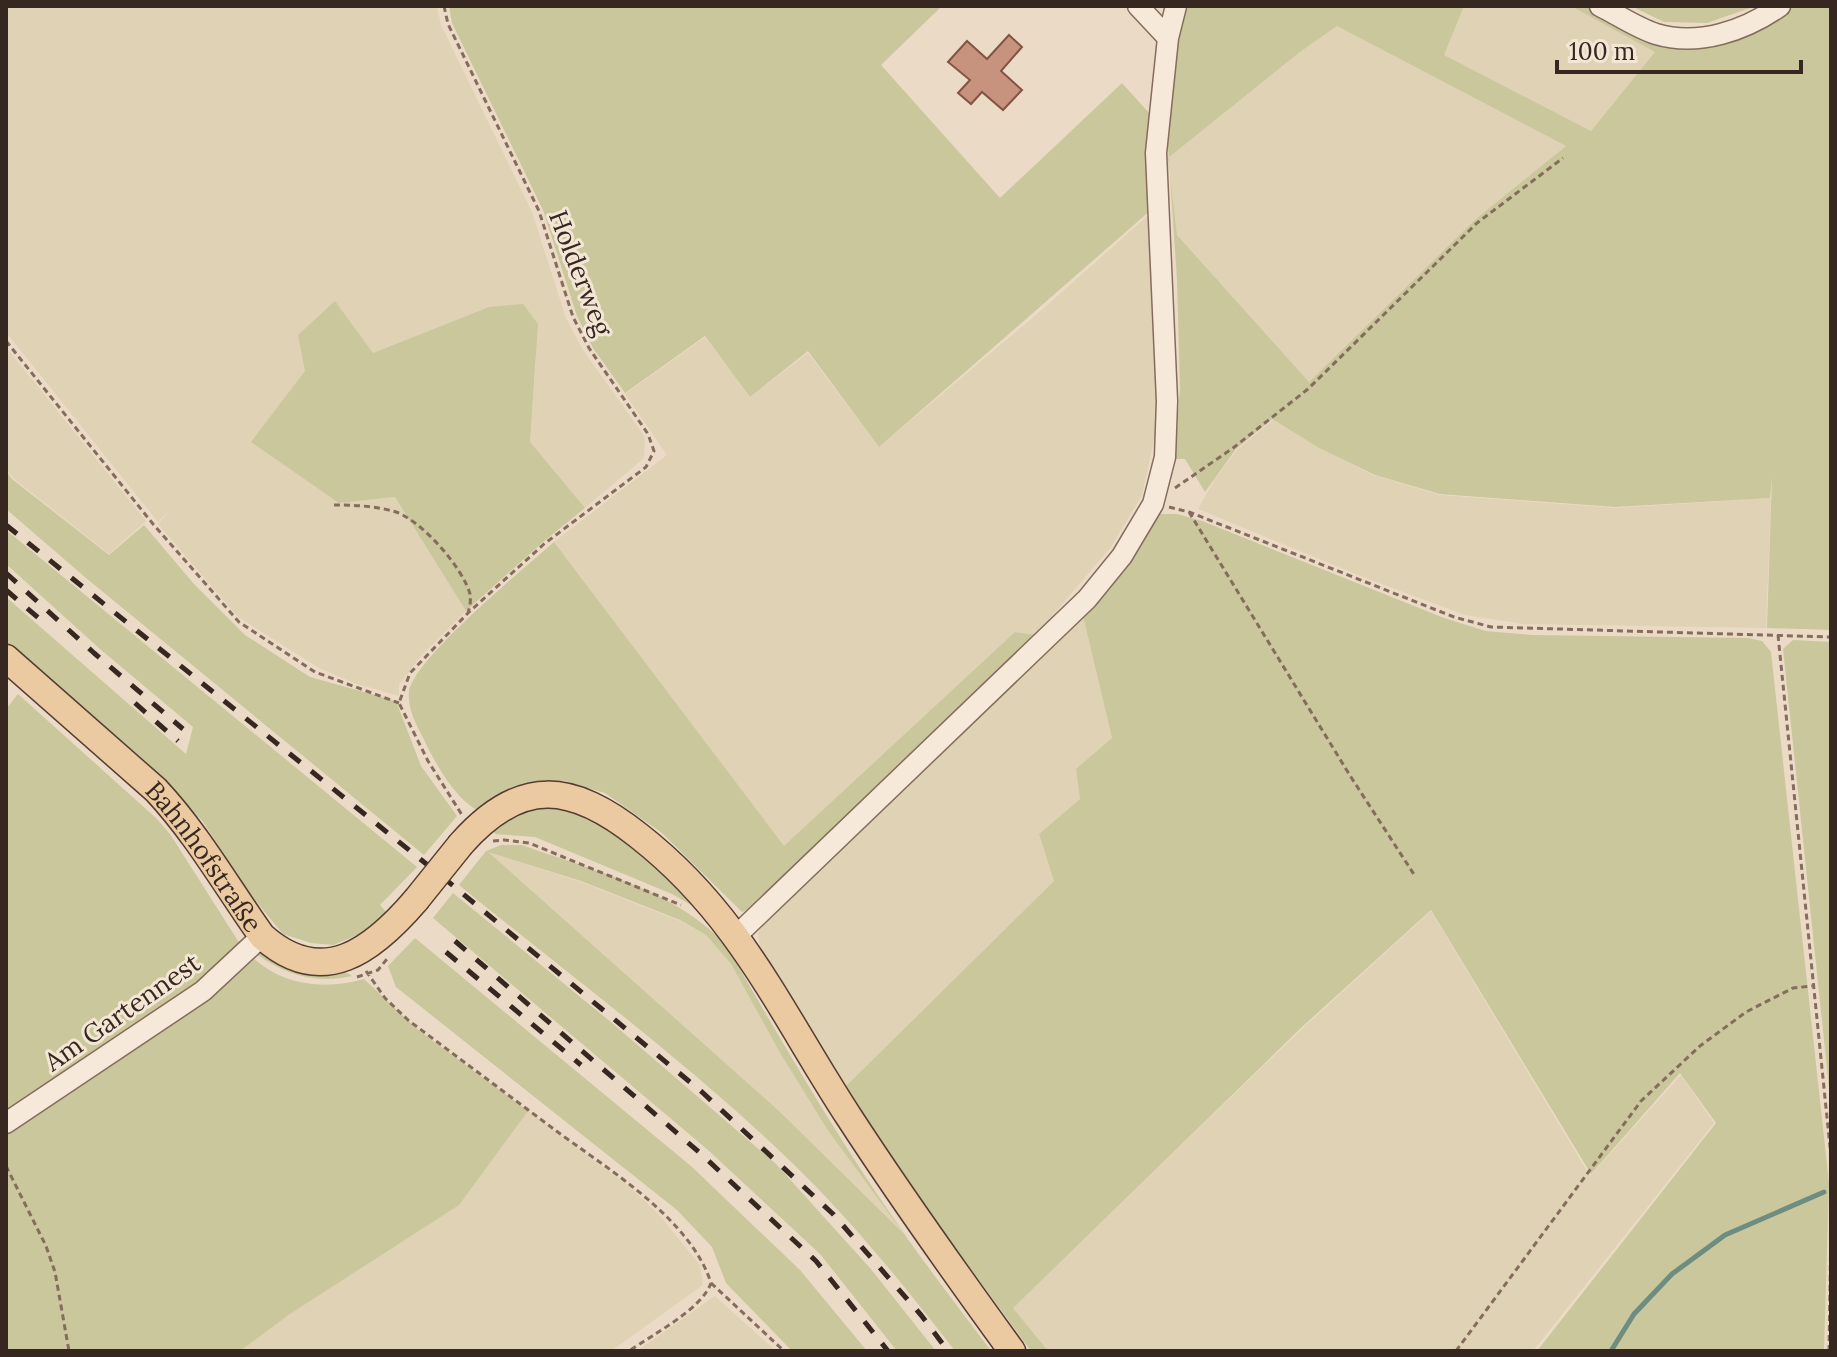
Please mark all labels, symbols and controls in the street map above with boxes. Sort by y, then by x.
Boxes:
scale bar [1557,24,1801,74]
text: 100 m [1569,36,1635,67]
street label: Holderweg [542,205,620,341]
street label: Bahnhofstraße [139,773,270,938]
street label: Am Gartennest [37,946,206,1079]

